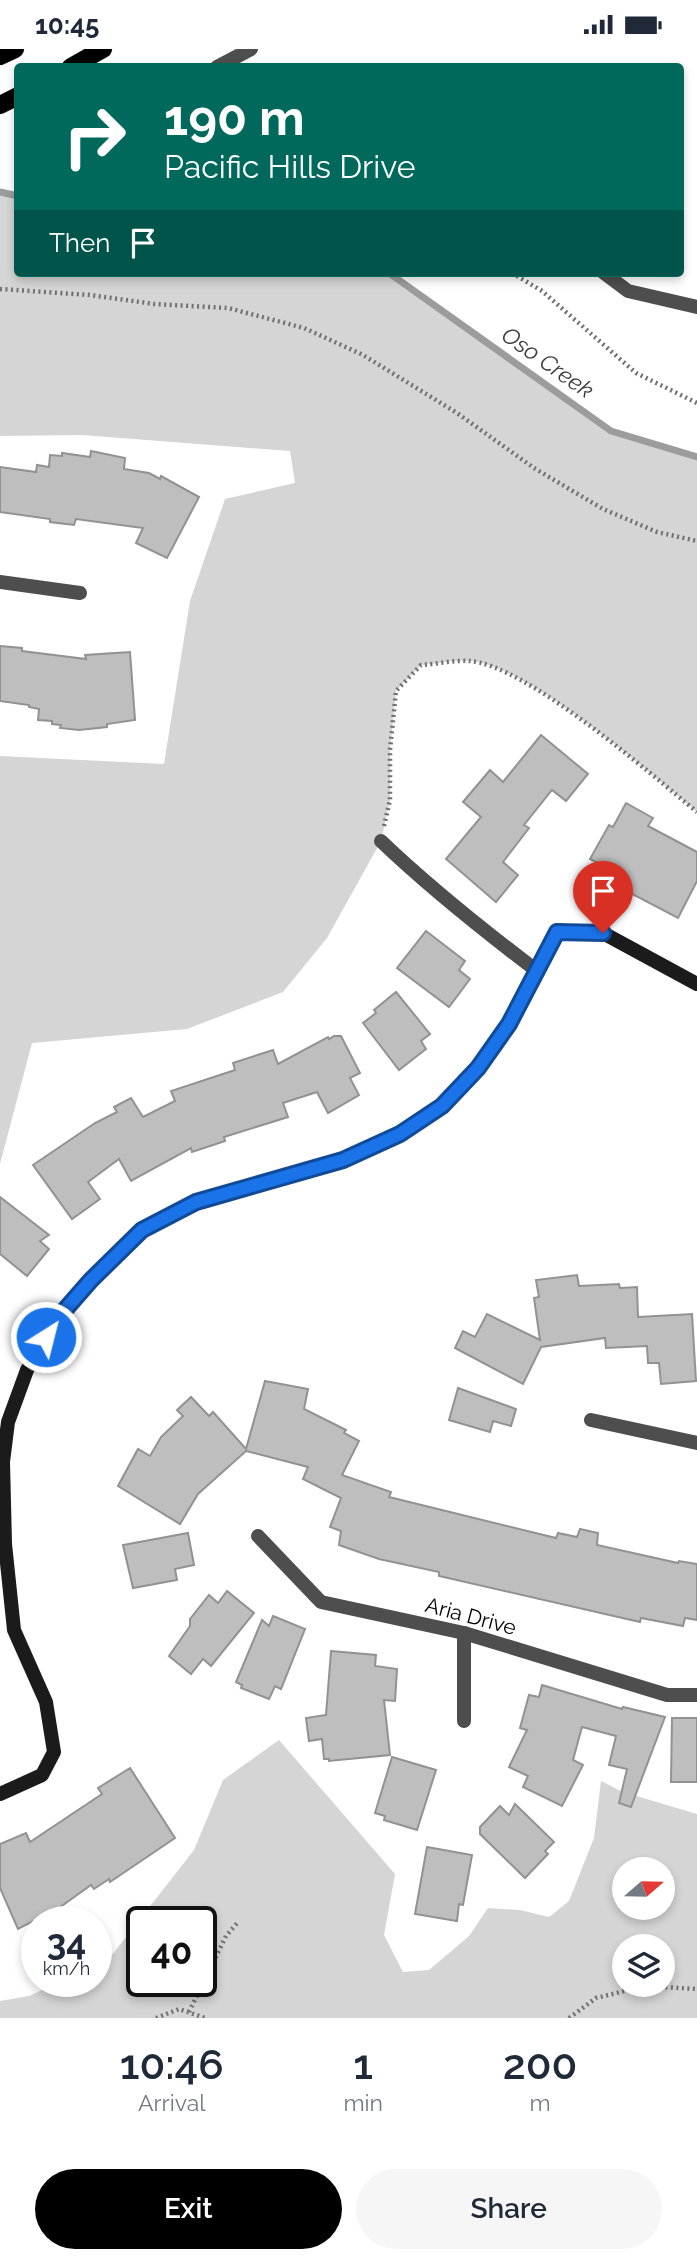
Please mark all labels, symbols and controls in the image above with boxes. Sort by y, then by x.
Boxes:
text: 10:45 [35,10,99,40]
text: 190 m [164,89,305,146]
icon: right [49,91,140,182]
text: Pacific Hills Drive [164,148,416,185]
icon: arrive [124,224,162,262]
text: Then [49,228,110,258]
water label: Oso Creek [497,321,599,403]
pin [573,861,633,933]
icon: arrive [584,872,622,910]
position arrow [9,1300,83,1374]
street label: Aria Drive [423,1592,519,1640]
north arrow [612,1857,676,1920]
map controls [612,1857,675,1997]
speed limit sign: 40 [126,1906,217,1997]
text: 34 [47,1922,86,1963]
button: layers [612,1934,675,1997]
text: km/h [43,1958,90,1979]
text: 10:46 [120,2040,224,2089]
text: 1 [353,2040,373,2089]
text: 200 [503,2040,577,2089]
text: Arrival [138,2089,205,2116]
text: min [343,2089,383,2116]
text: m [529,2089,551,2116]
button: Exit [35,2169,342,2249]
button: Share [356,2169,662,2249]

